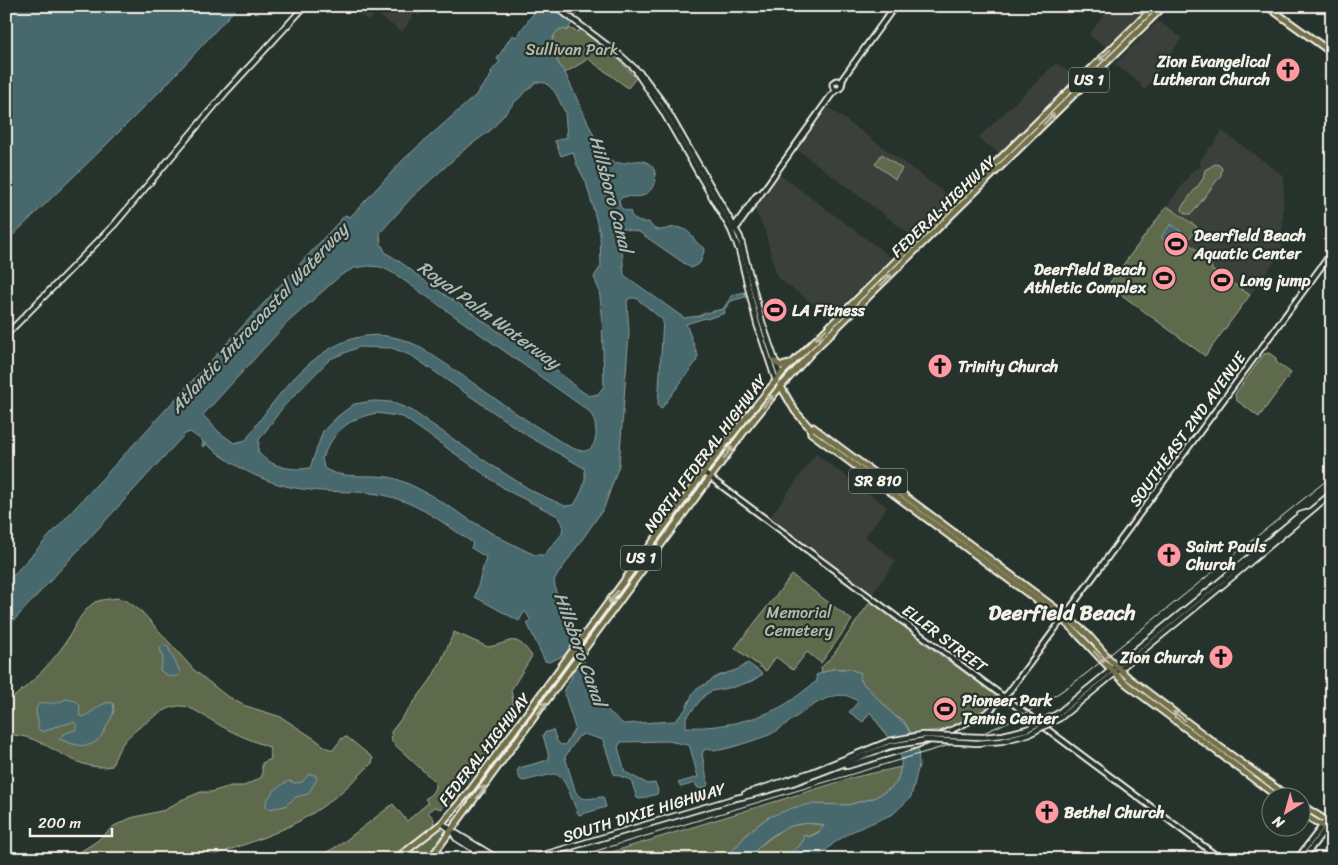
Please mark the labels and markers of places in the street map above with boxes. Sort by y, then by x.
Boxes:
place label: Zion Evangelical Lutheran Church [1153,47,1271,94]
church icon: Zion Evangelical Lutheran Church [1275,57,1301,83]
place label: Deerfield Beach Aquatic Center [1193,221,1307,268]
sports icon: Deerfield Beach Aquatic Center [1163,231,1189,257]
place label: Deerfield Beach Athletic Complex [1023,255,1147,302]
sports icon: Deerfield Beach Athletic Complex [1151,265,1177,291]
place label: Long jump [1240,266,1311,295]
sports icon: Long jump [1209,267,1235,293]
place label: LA Fitness [792,296,866,325]
sports icon: LA Fitness [762,297,788,323]
place label: Trinity Church [958,352,1059,381]
church icon: Trinity Church [927,353,953,379]
place label: Saint Pauls Church [1185,532,1267,579]
church icon: Saint Pauls Church [1156,542,1182,568]
place label: Zion Church [1119,643,1205,672]
church icon: Zion Church [1208,644,1234,670]
place label: Pioneer Park Tennis Center [962,686,1060,733]
sports icon: Pioneer Park Tennis Center [932,696,958,722]
place label: Bethel Church [1064,798,1165,827]
church icon: Bethel Church [1034,799,1060,825]

